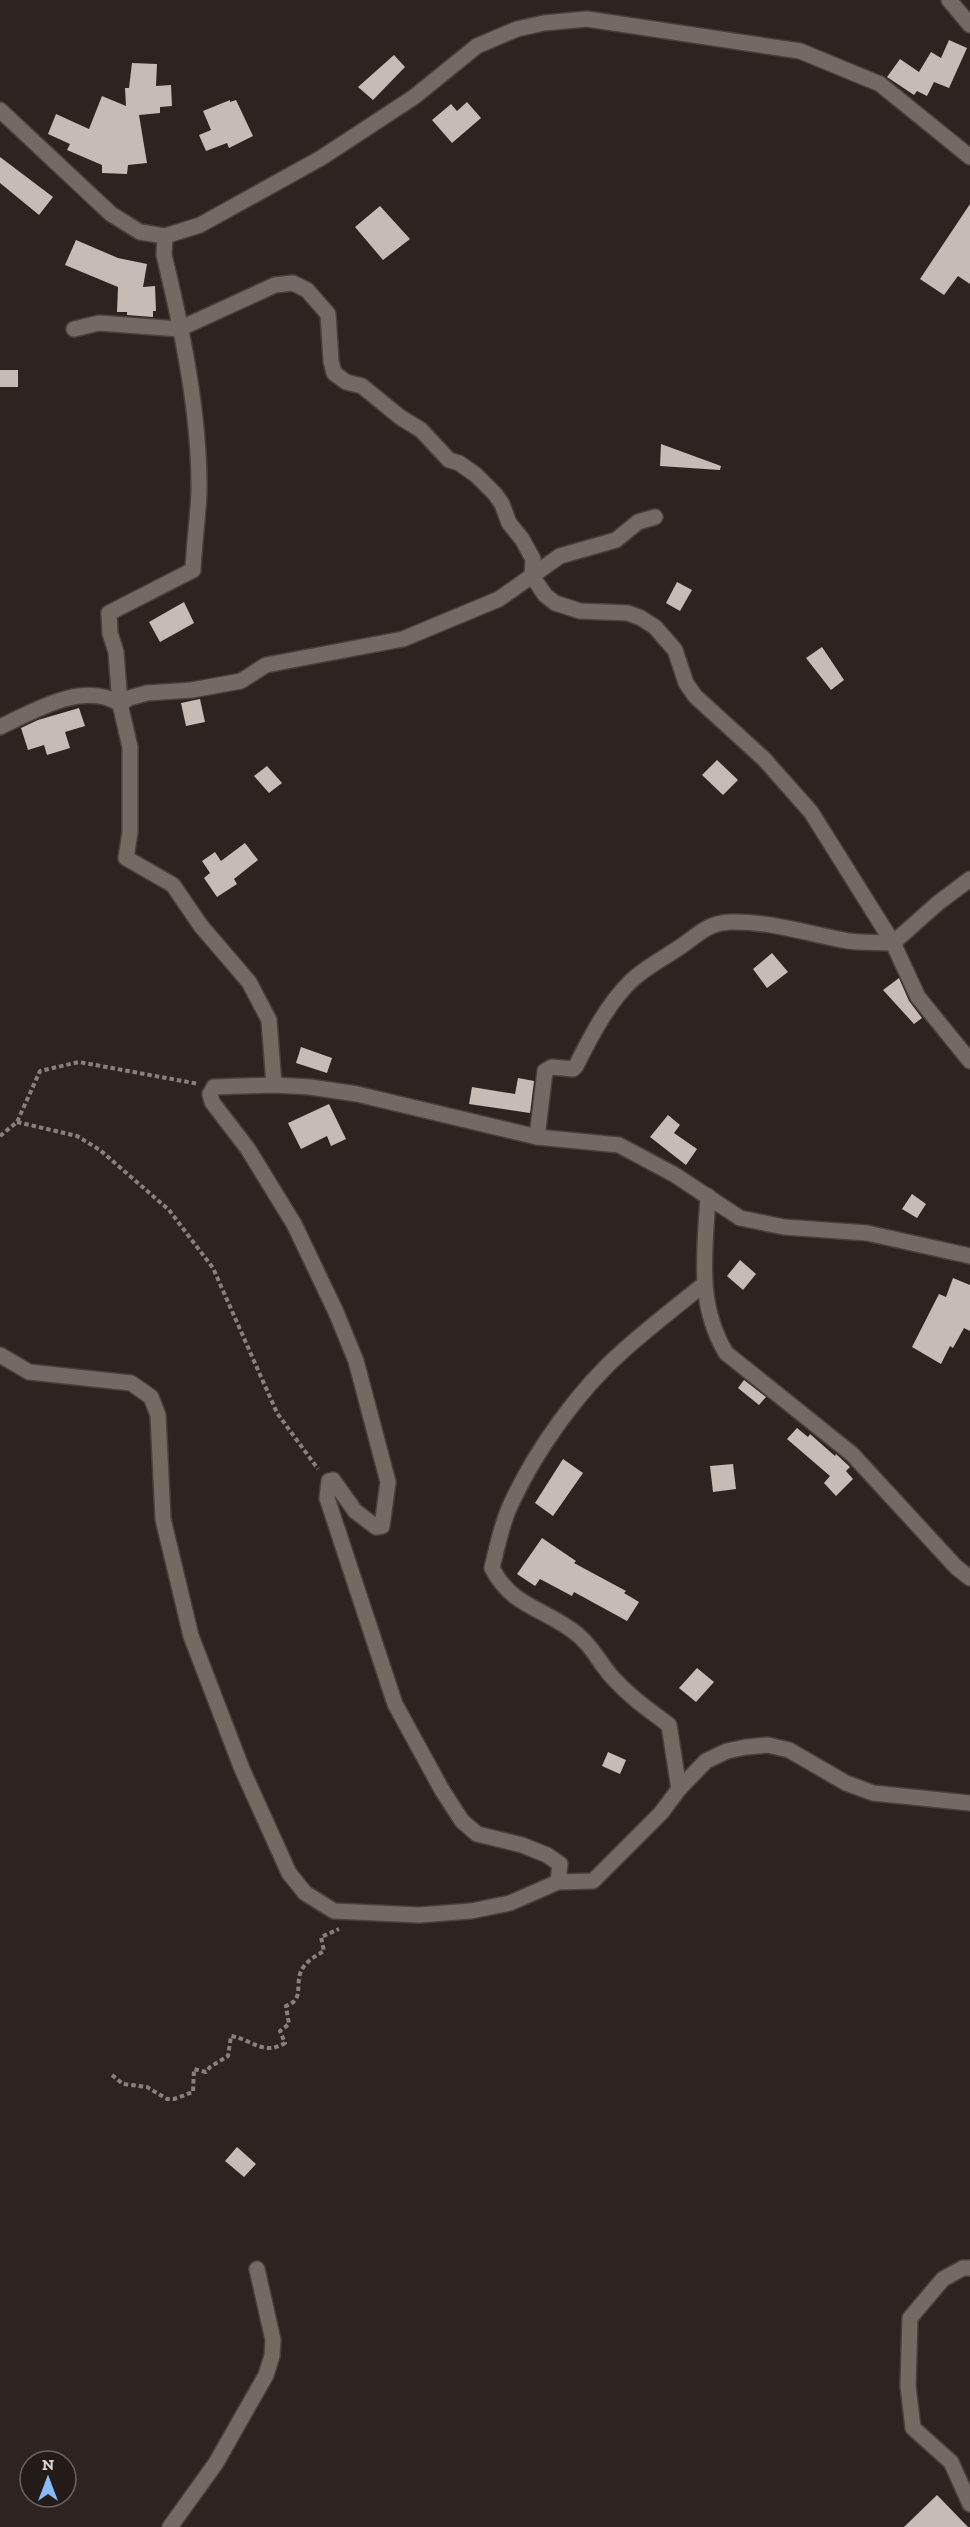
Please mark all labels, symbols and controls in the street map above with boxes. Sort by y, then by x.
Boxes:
north arrow [18,2449,78,2509]
text: N [42,2455,54,2474]

